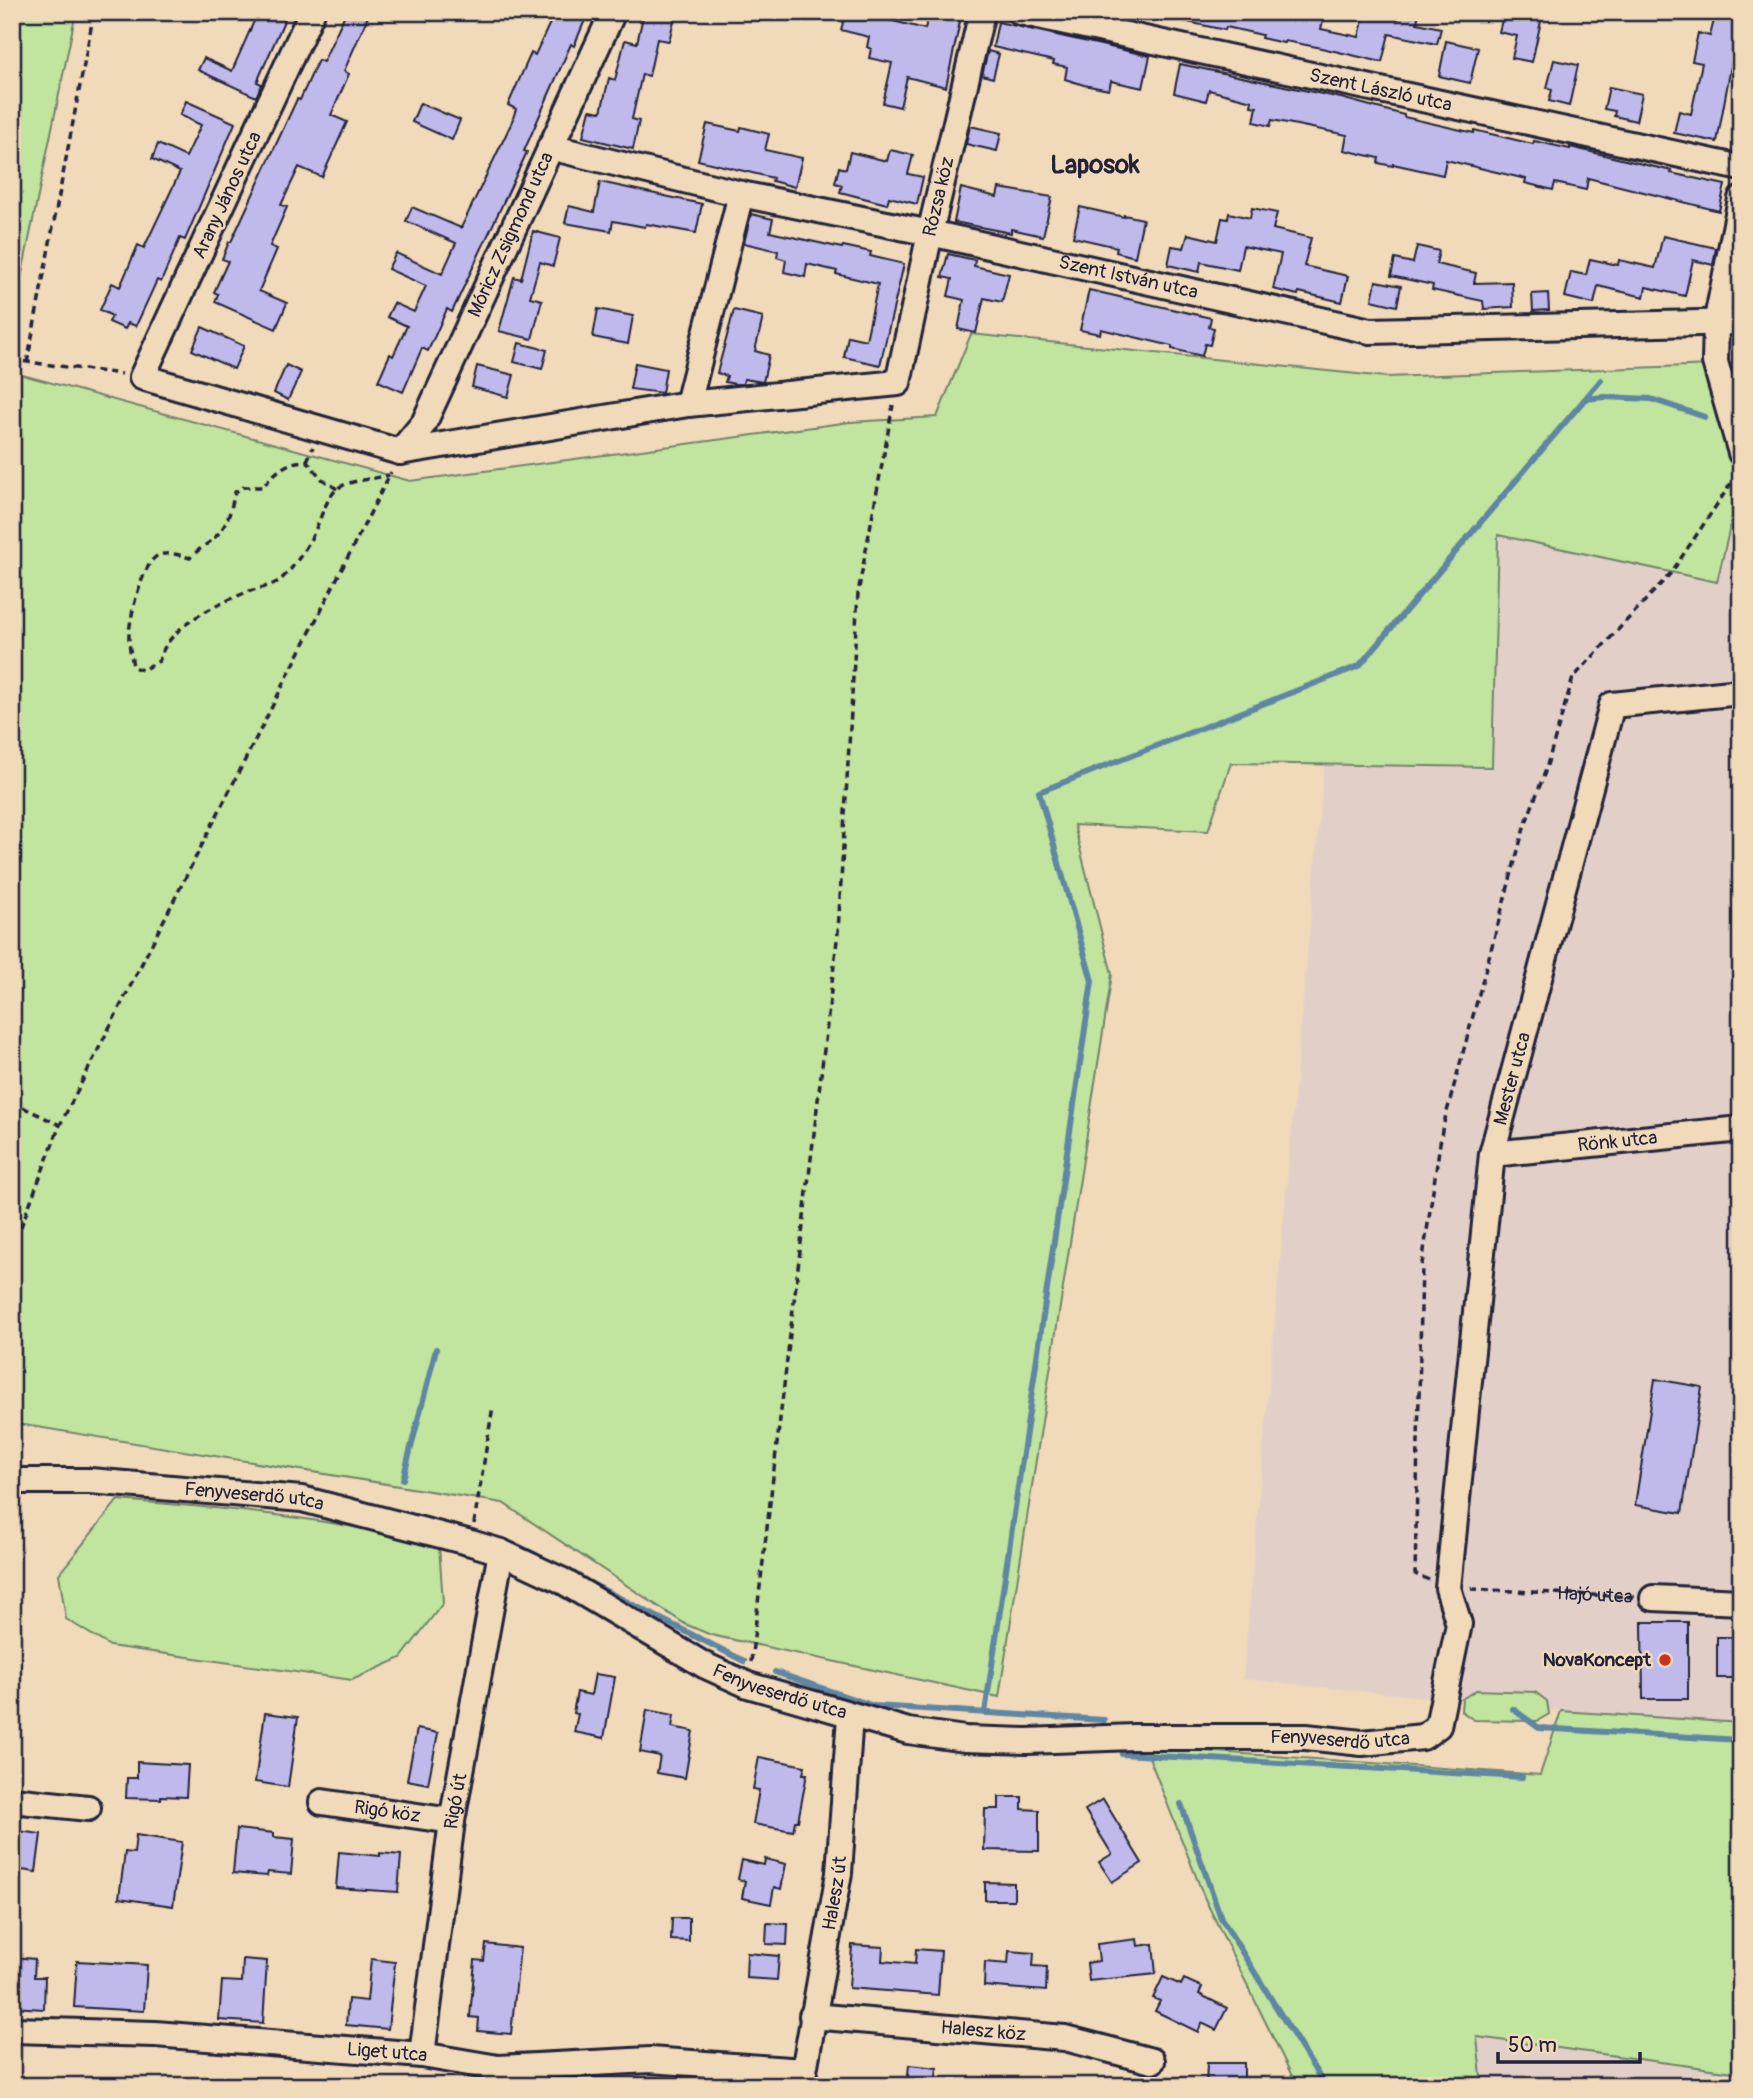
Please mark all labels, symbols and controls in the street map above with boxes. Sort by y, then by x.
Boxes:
street label: Szent László utca [1307,63,1454,117]
street label: Arany János utca [187,127,267,262]
street label: Móricz Zsigmond utca [462,148,559,321]
district label: Laposok [1050,149,1141,181]
street label: Rózsa köz [918,154,960,239]
street label: Szent István utca [1057,250,1200,304]
street label: Mester utca [1488,1029,1536,1128]
street label: Rönk utca [1576,1125,1659,1157]
street label: Fenyveserdő utca [184,1477,327,1516]
street label: Hajó utca [1557,1581,1633,1609]
place label: NovaKoncept [1543,1648,1652,1672]
marker: NovaKoncept [1657,1652,1673,1668]
street label: Fenyveserdő utca [709,1658,850,1725]
street label: Fenyveserdő utca [1270,1725,1411,1755]
street label: Rigó út [439,1771,472,1830]
street label: Rigó köz [353,1795,422,1828]
street label: Halesz út [817,1855,852,1932]
street label: Halesz köz [940,2015,1027,2047]
scale bar [1498,2021,1639,2065]
text: 50 m [1508,2032,1557,2059]
street label: Liget utca [346,2037,430,2068]

